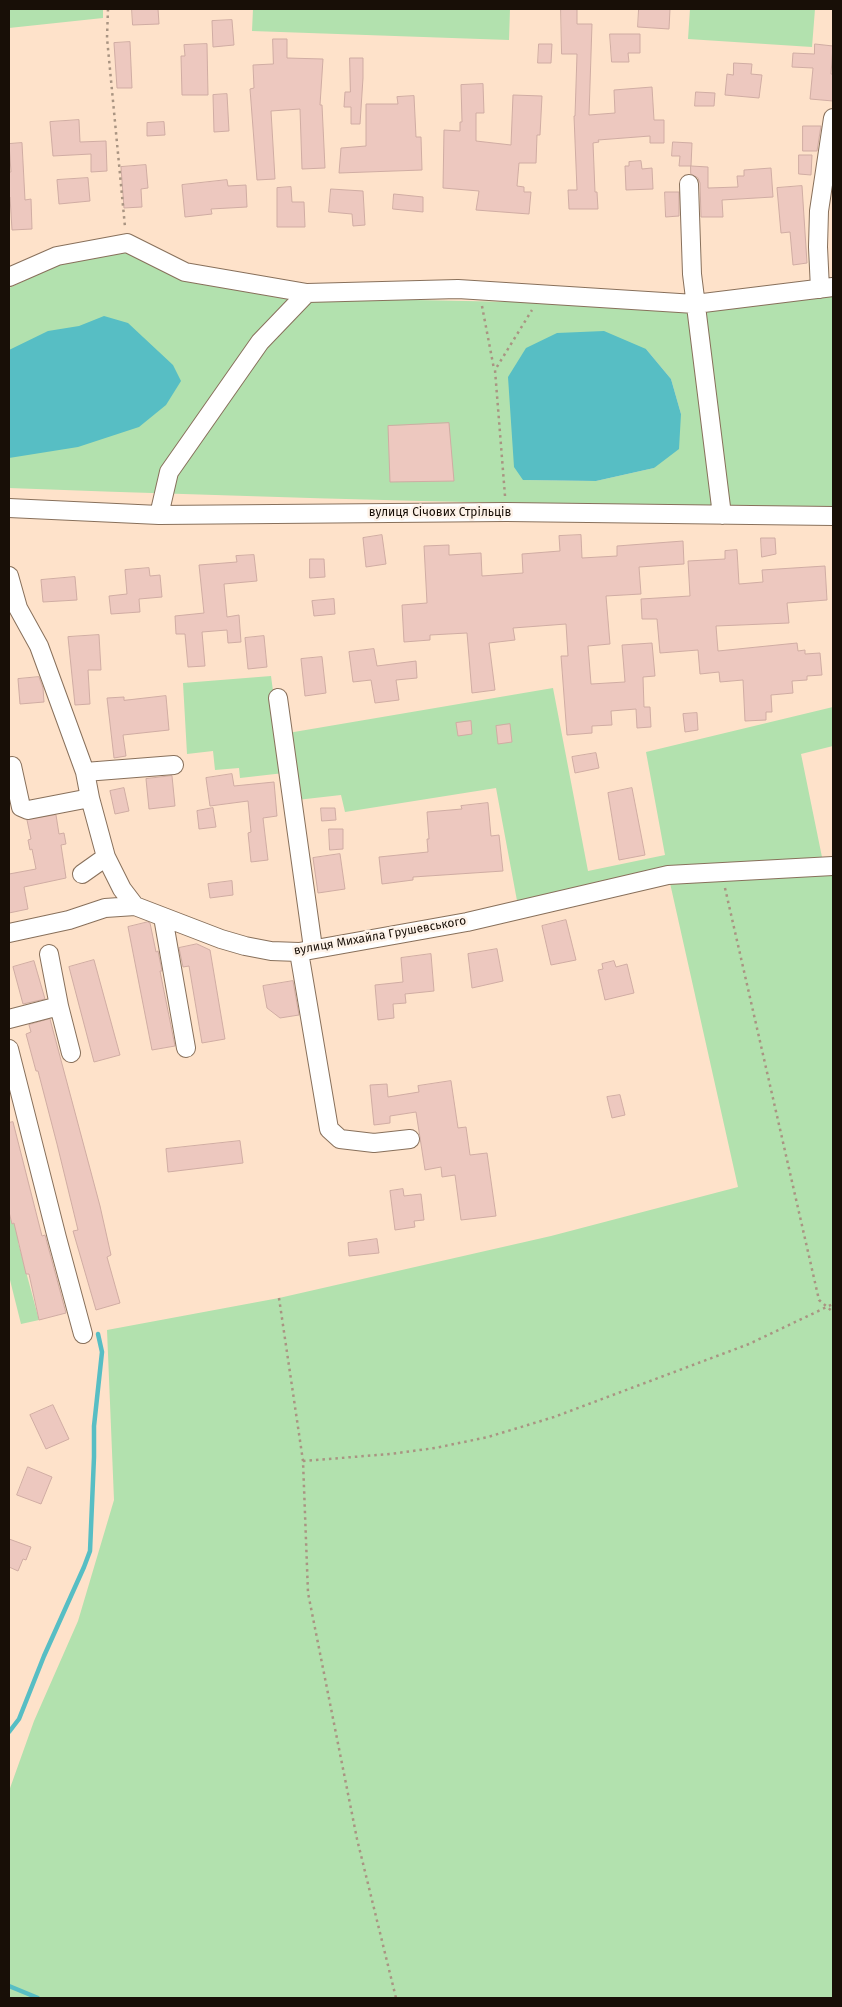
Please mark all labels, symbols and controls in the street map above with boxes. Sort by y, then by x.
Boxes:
street label: вулиця Січових Стрільців [369,506,511,520]
street label: вулиця Михайла Грушевського [293,914,467,958]

